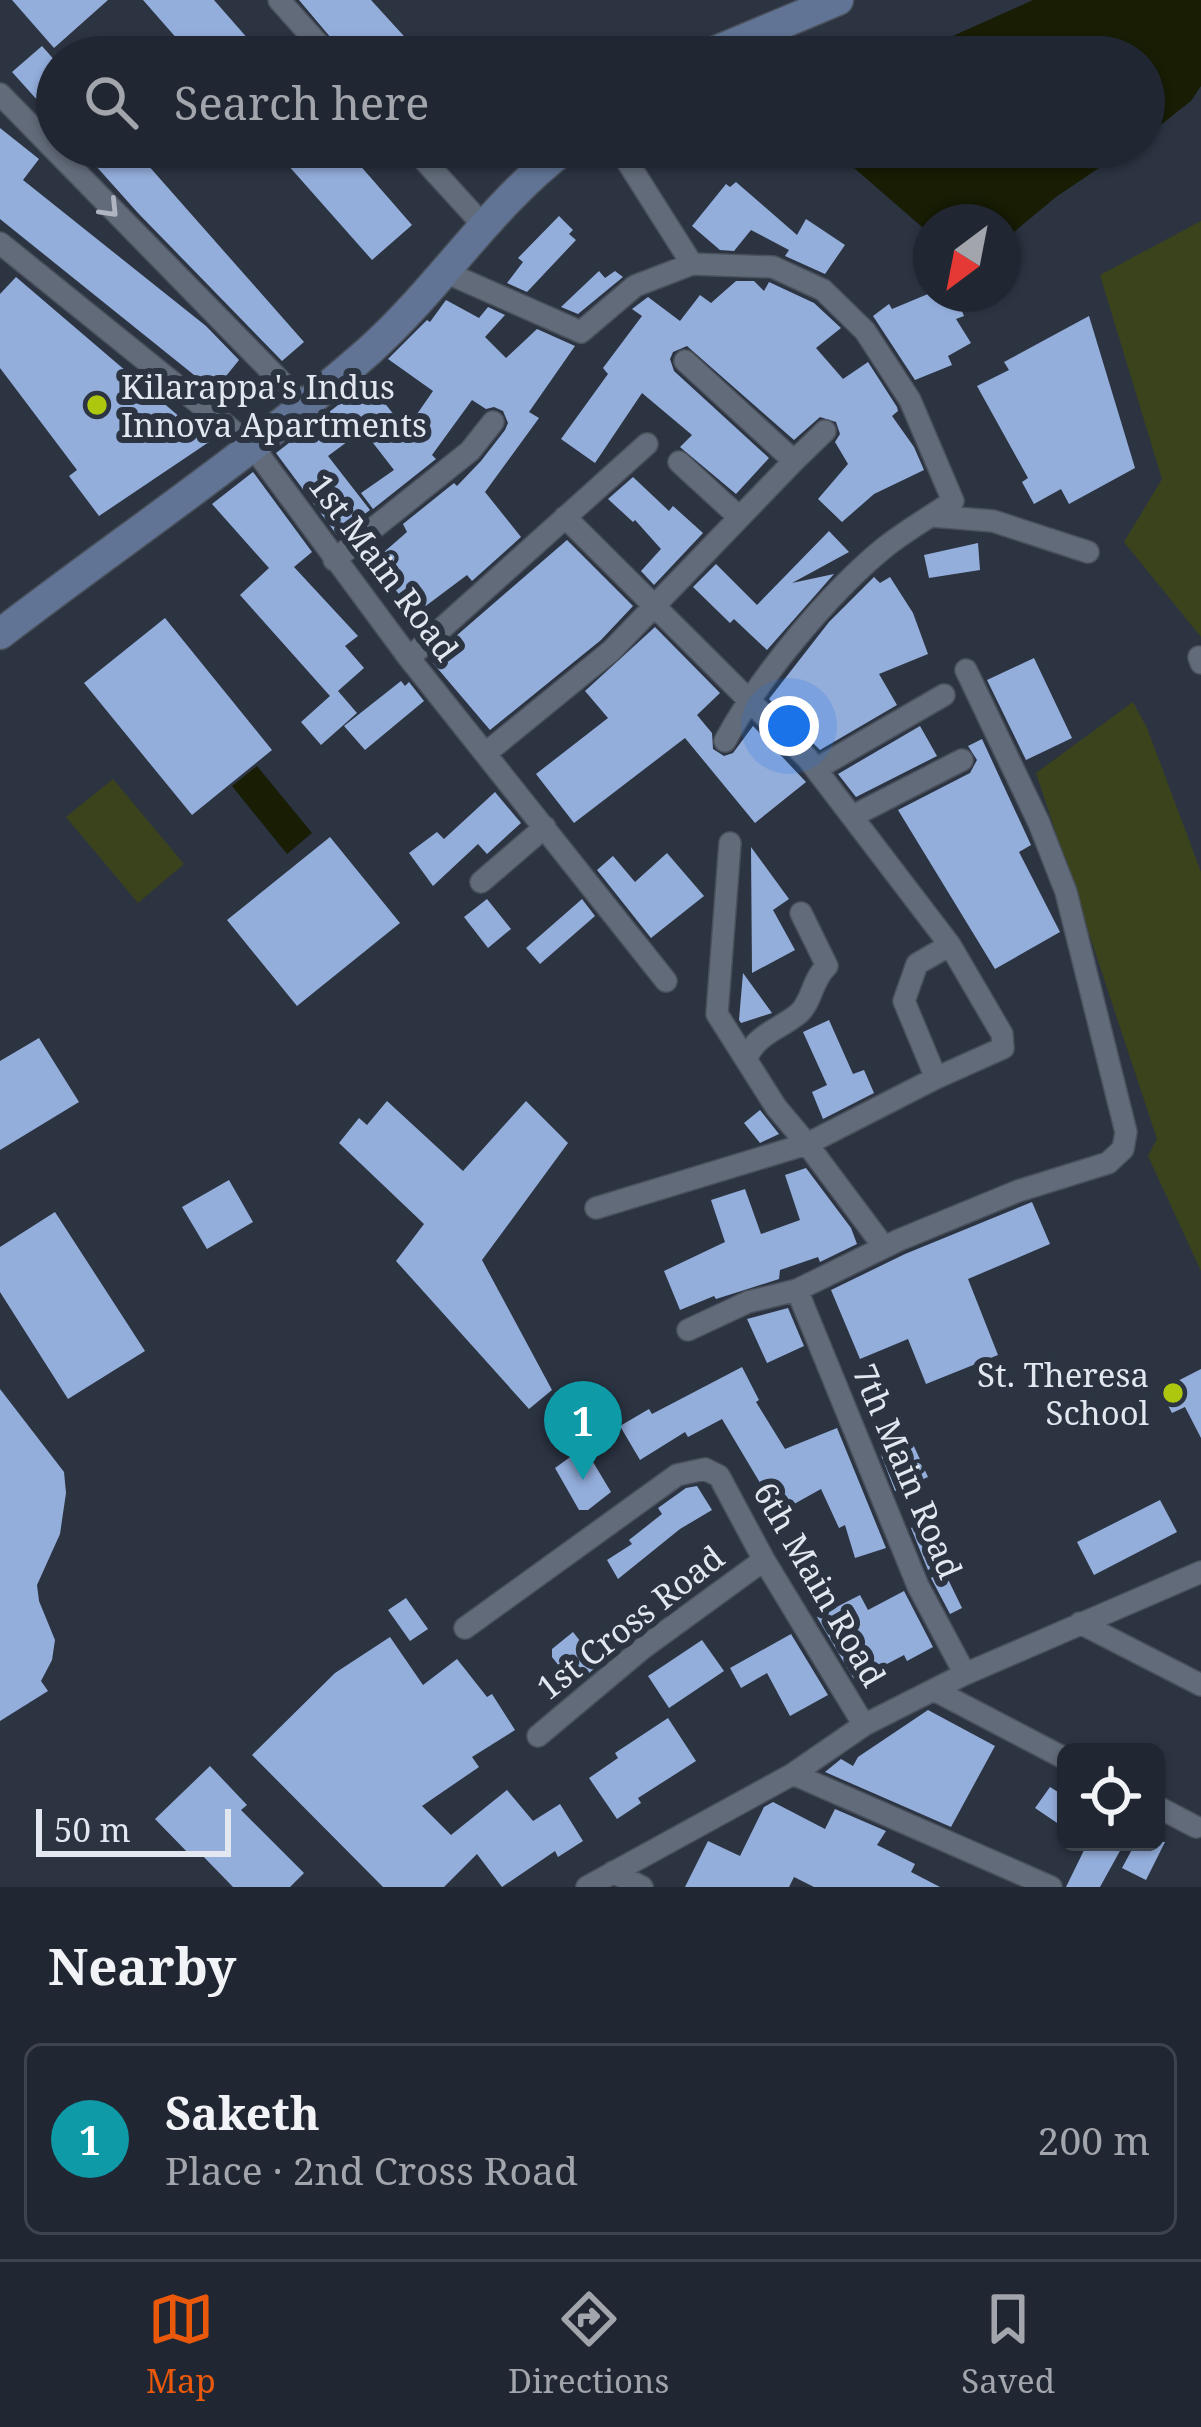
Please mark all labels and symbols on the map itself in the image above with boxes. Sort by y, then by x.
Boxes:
one-way arrow [96,195,118,217]
north arrow [913,204,1021,312]
place label: Kilarappa's Indus Innova Apartments [121,364,427,447]
marker: Kilarappa's Indus Innova Apartments [84,392,110,418]
street label: 1st Main Road [299,464,469,670]
your location [759,696,819,756]
place label: St. Theresa School [977,1352,1149,1435]
street label: 7th Main Road [843,1357,973,1585]
marker: St. Theresa School [1160,1380,1186,1406]
pin: 1 [544,1381,622,1480]
street label: 6th Main Road [743,1474,897,1694]
street label: 1st Cross Road [527,1535,733,1709]
scale bar [36,1803,231,1856]

